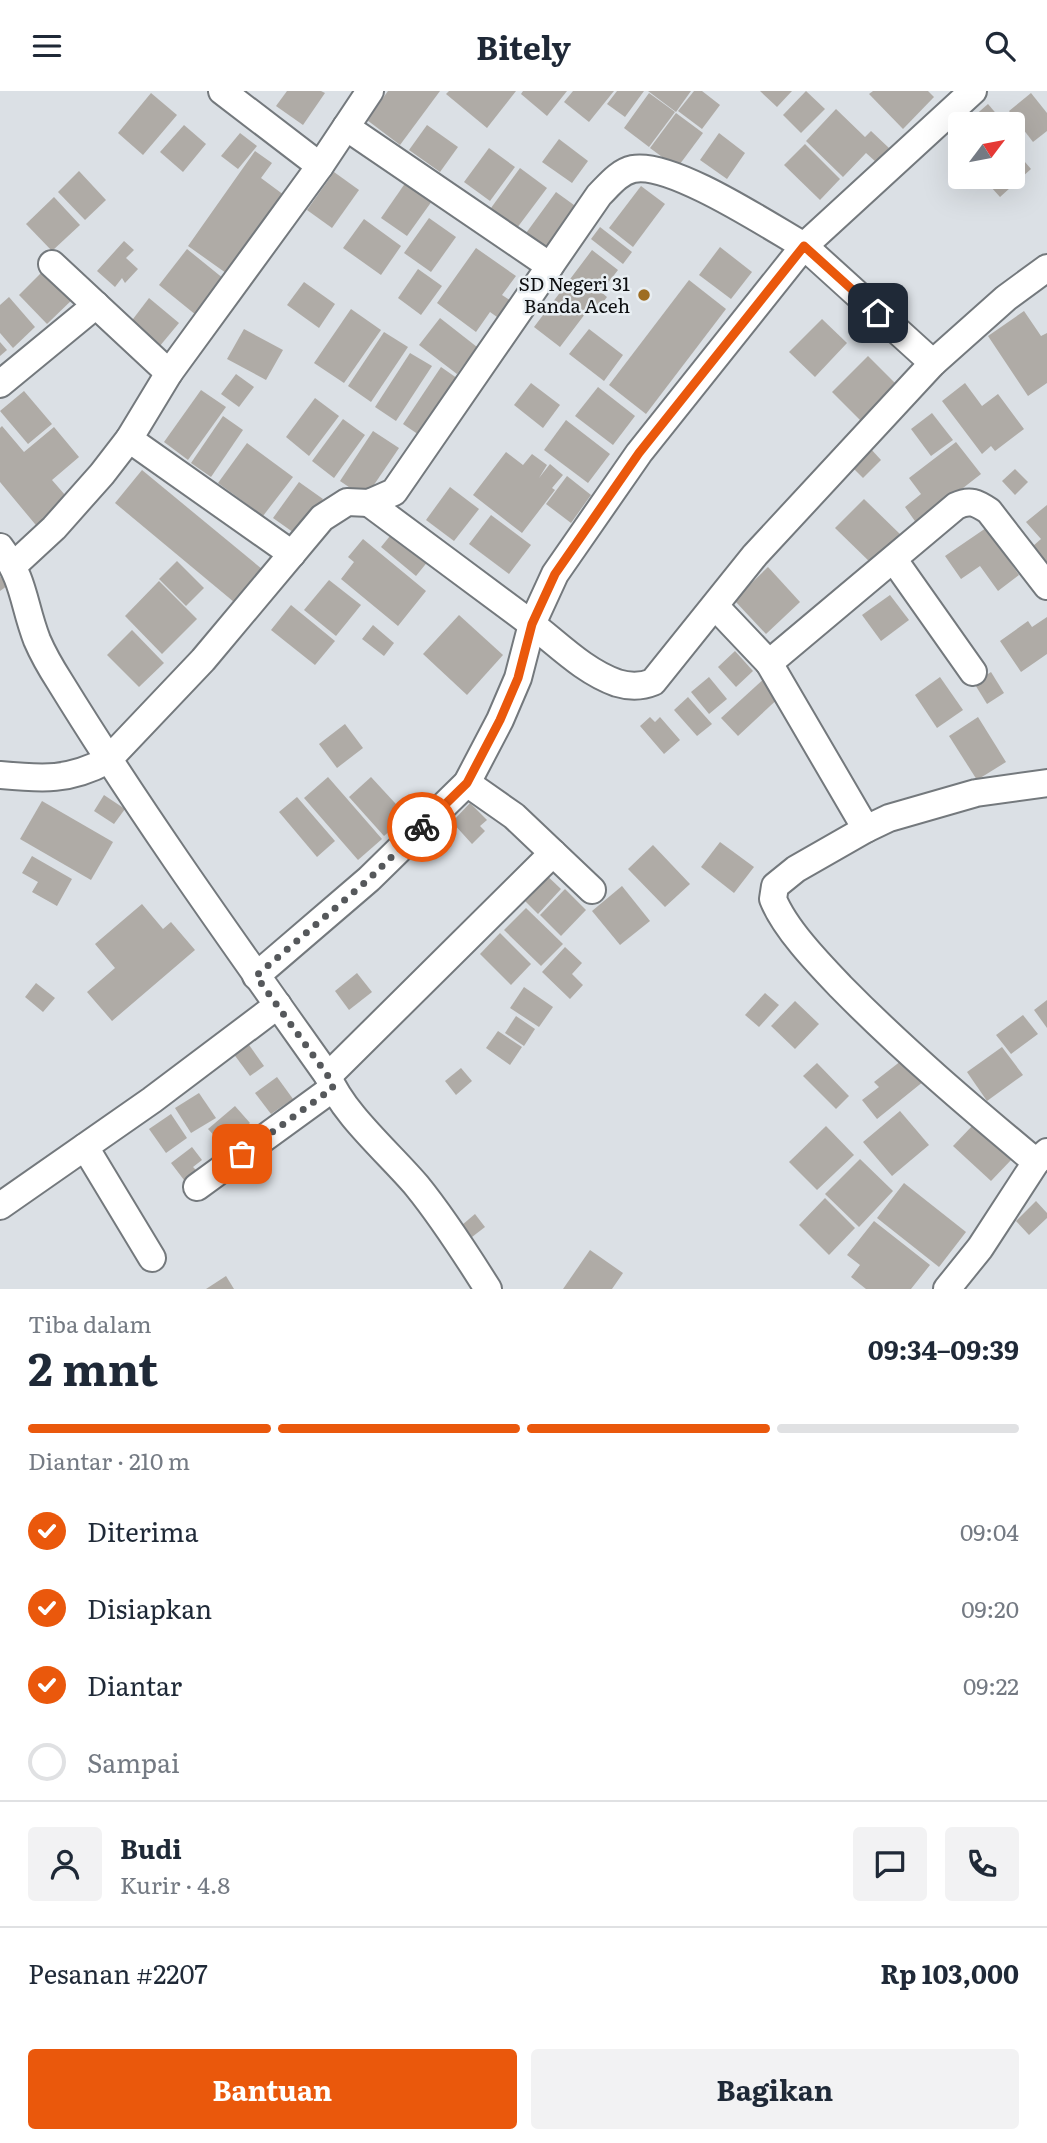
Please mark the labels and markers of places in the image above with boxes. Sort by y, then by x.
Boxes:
place label: SD Negeri 31 Banda Aceh [518,269,630,319]
pin [848,283,908,343]
marker: SD Negeri 31 Banda Aceh [636,287,652,303]
pin [212,1124,272,1184]

